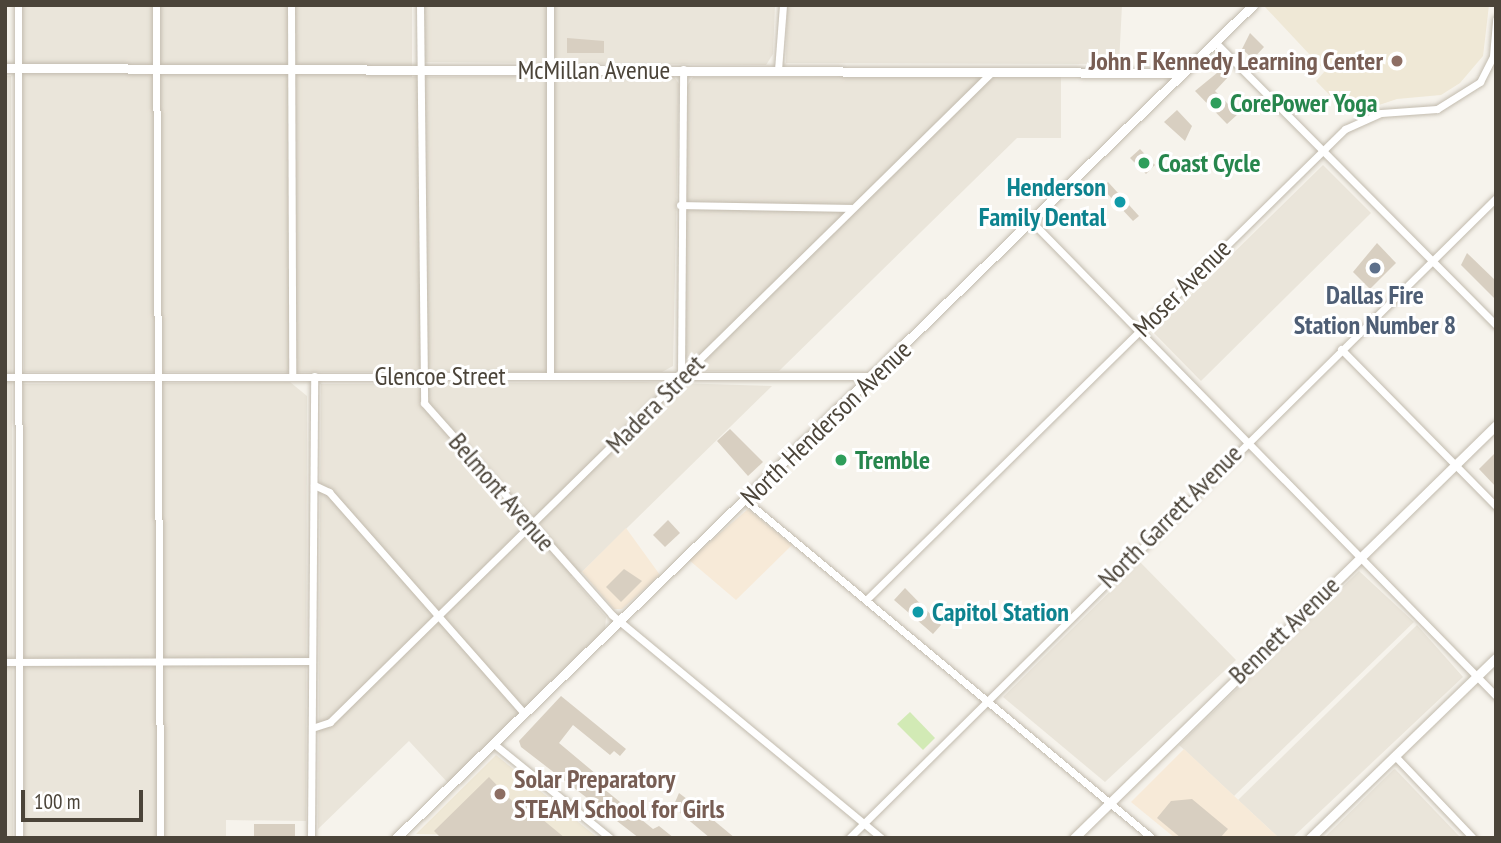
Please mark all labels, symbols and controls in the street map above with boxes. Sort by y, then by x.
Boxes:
place label: John F Kennedy Learning Center [1088,45,1383,77]
marker: John F Kennedy Learning Center [1389,53,1405,69]
street label: McMillan Avenue [517,54,671,86]
place label: CorePower Yoga [1230,87,1378,119]
marker: CorePower Yoga [1208,95,1224,111]
place label: Coast Cycle [1158,147,1261,179]
marker: Coast Cycle [1136,155,1152,171]
place label: Henderson Family Dental [978,171,1106,232]
marker: Henderson Family Dental [1112,194,1128,210]
street label: Moser Avenue [1127,233,1237,343]
marker: Dallas Fire Station Number 8 [1367,260,1383,276]
place label: Dallas Fire Station Number 8 [1294,279,1456,340]
street label: North Henderson Avenue [734,334,918,512]
street label: Madera Street [599,348,711,460]
street label: Glencoe Street [374,360,506,392]
street label: Belmont Avenue [442,426,562,558]
street label: North Garrett Avenue [1092,438,1248,594]
place label: Tremble [855,444,930,476]
marker: Tremble [833,452,849,468]
street label: Bennett Avenue [1222,569,1346,691]
place label: Capitol Station [932,596,1069,628]
marker: Capitol Station [910,604,926,620]
place label: Solar Preparatory STEAM School for Girls [514,763,725,824]
scale bar [24,776,147,820]
marker: Solar Preparatory STEAM School for Girls [492,786,508,802]
text: 100 m [34,788,80,815]

